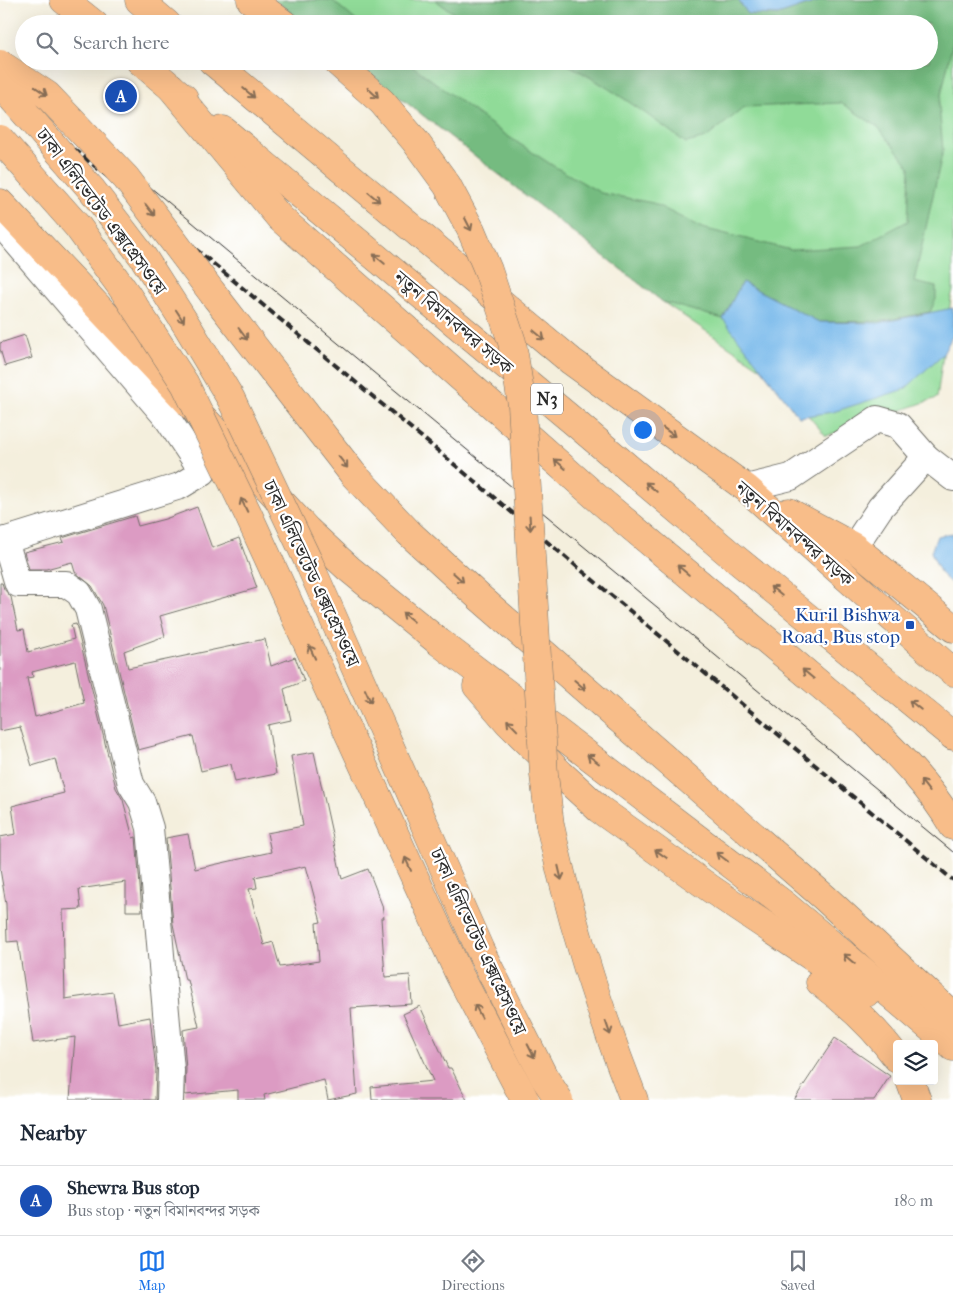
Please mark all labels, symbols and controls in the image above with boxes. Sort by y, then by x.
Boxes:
search box [15,15,938,70]
icon: search [33,29,61,57]
text: Search here [73,32,169,54]
pin: A [105,77,137,115]
one-way arrow [33,86,47,96]
one-way arrow [243,87,256,98]
one-way arrow [366,87,379,99]
street label: ঢাকা এলিভেটেড এক্সপ্রেসওয়ে [31,123,172,300]
one-way arrow [367,191,380,202]
one-way arrow [145,203,156,216]
one-way arrow [464,216,473,231]
one-way arrow [373,254,386,265]
street label: নতুন বিমানবন্দর সড়ক [388,265,519,380]
one-way arrow [176,308,186,322]
one-way arrow [238,327,249,340]
one-way arrow [532,329,545,340]
road number: N3 [531,384,563,414]
your location [630,417,656,443]
one-way arrow [662,427,676,437]
one-way arrow [338,455,349,468]
one-way arrow [553,459,566,470]
street label: নতুন বিমানবন্দর সড়ক [730,475,859,591]
street label: ঢাকা এলিভেটেড এক্সপ্রেসওয়ে [258,476,365,671]
one-way arrow [645,481,658,493]
one-way arrow [239,498,248,513]
one-way arrow [525,515,534,531]
one-way arrow [677,564,690,575]
one-way arrow [451,572,464,583]
one-way arrow [770,586,783,597]
place label: Kuril Bishwa Road, Bus stop [781,604,900,648]
one-way arrow [402,612,415,623]
marker: Kuril Bishwa Road, Bus stop [904,619,916,631]
one-way arrow [306,645,316,660]
one-way arrow [801,669,814,680]
one-way arrow [573,679,586,690]
one-way arrow [363,688,373,703]
one-way arrow [909,700,922,711]
one-way arrow [506,719,518,731]
one-way arrow [586,754,600,764]
one-way arrow [919,780,930,793]
street label: ঢাকা এলিভেটেড এক্সপ্রেসওয়ে [425,844,532,1039]
one-way arrow [655,849,669,859]
one-way arrow [716,852,729,863]
one-way arrow [403,857,413,872]
one-way arrow [556,865,565,881]
one-way arrow [842,954,855,965]
one-way arrow [473,1003,483,1018]
one-way arrow [604,1020,613,1035]
map controls [893,1040,938,1085]
button: layers [893,1040,938,1085]
one-way arrow [526,1043,536,1058]
text: Nearby [20,1121,86,1145]
text: Shewra Bus stop [67,1177,200,1199]
text: A [31,1191,41,1210]
text: 180 m [894,1191,933,1210]
text: Bus stop · নতুন বিমানবন্দর সড়ক [67,1201,260,1220]
tab: Map [138,1247,166,1294]
tab: Directions [442,1247,505,1294]
tab: Saved [780,1247,815,1294]

